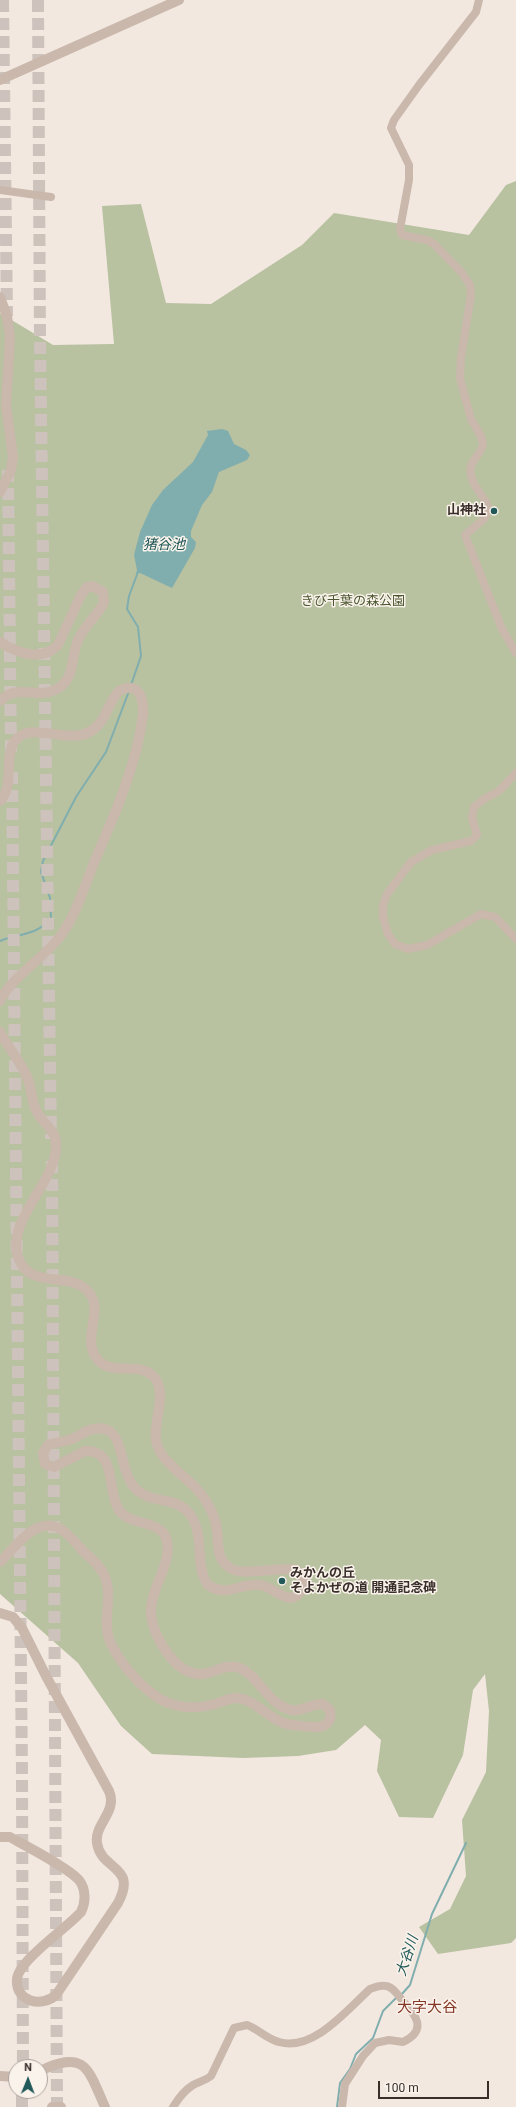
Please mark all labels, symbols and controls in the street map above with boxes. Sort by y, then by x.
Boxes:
place label: 山神社 [447,503,486,519]
marker: 山神社 [489,506,499,516]
water label: 猪谷池 [143,537,185,553]
park label: きび千葉の森公園 [301,594,405,610]
place label: みかんの丘 そよかぜの道 開通記念碑 [290,1566,436,1597]
marker: みかんの丘 そよかぜの道 開通記念碑 [277,1576,287,1586]
water label: 大谷川 [394,1933,422,1979]
district label: 大字大谷 [397,1999,457,2017]
north arrow [8,2059,48,2099]
text: N [24,2061,32,2074]
scale bar [380,2073,491,2099]
text: 100 m [385,2081,419,2095]

